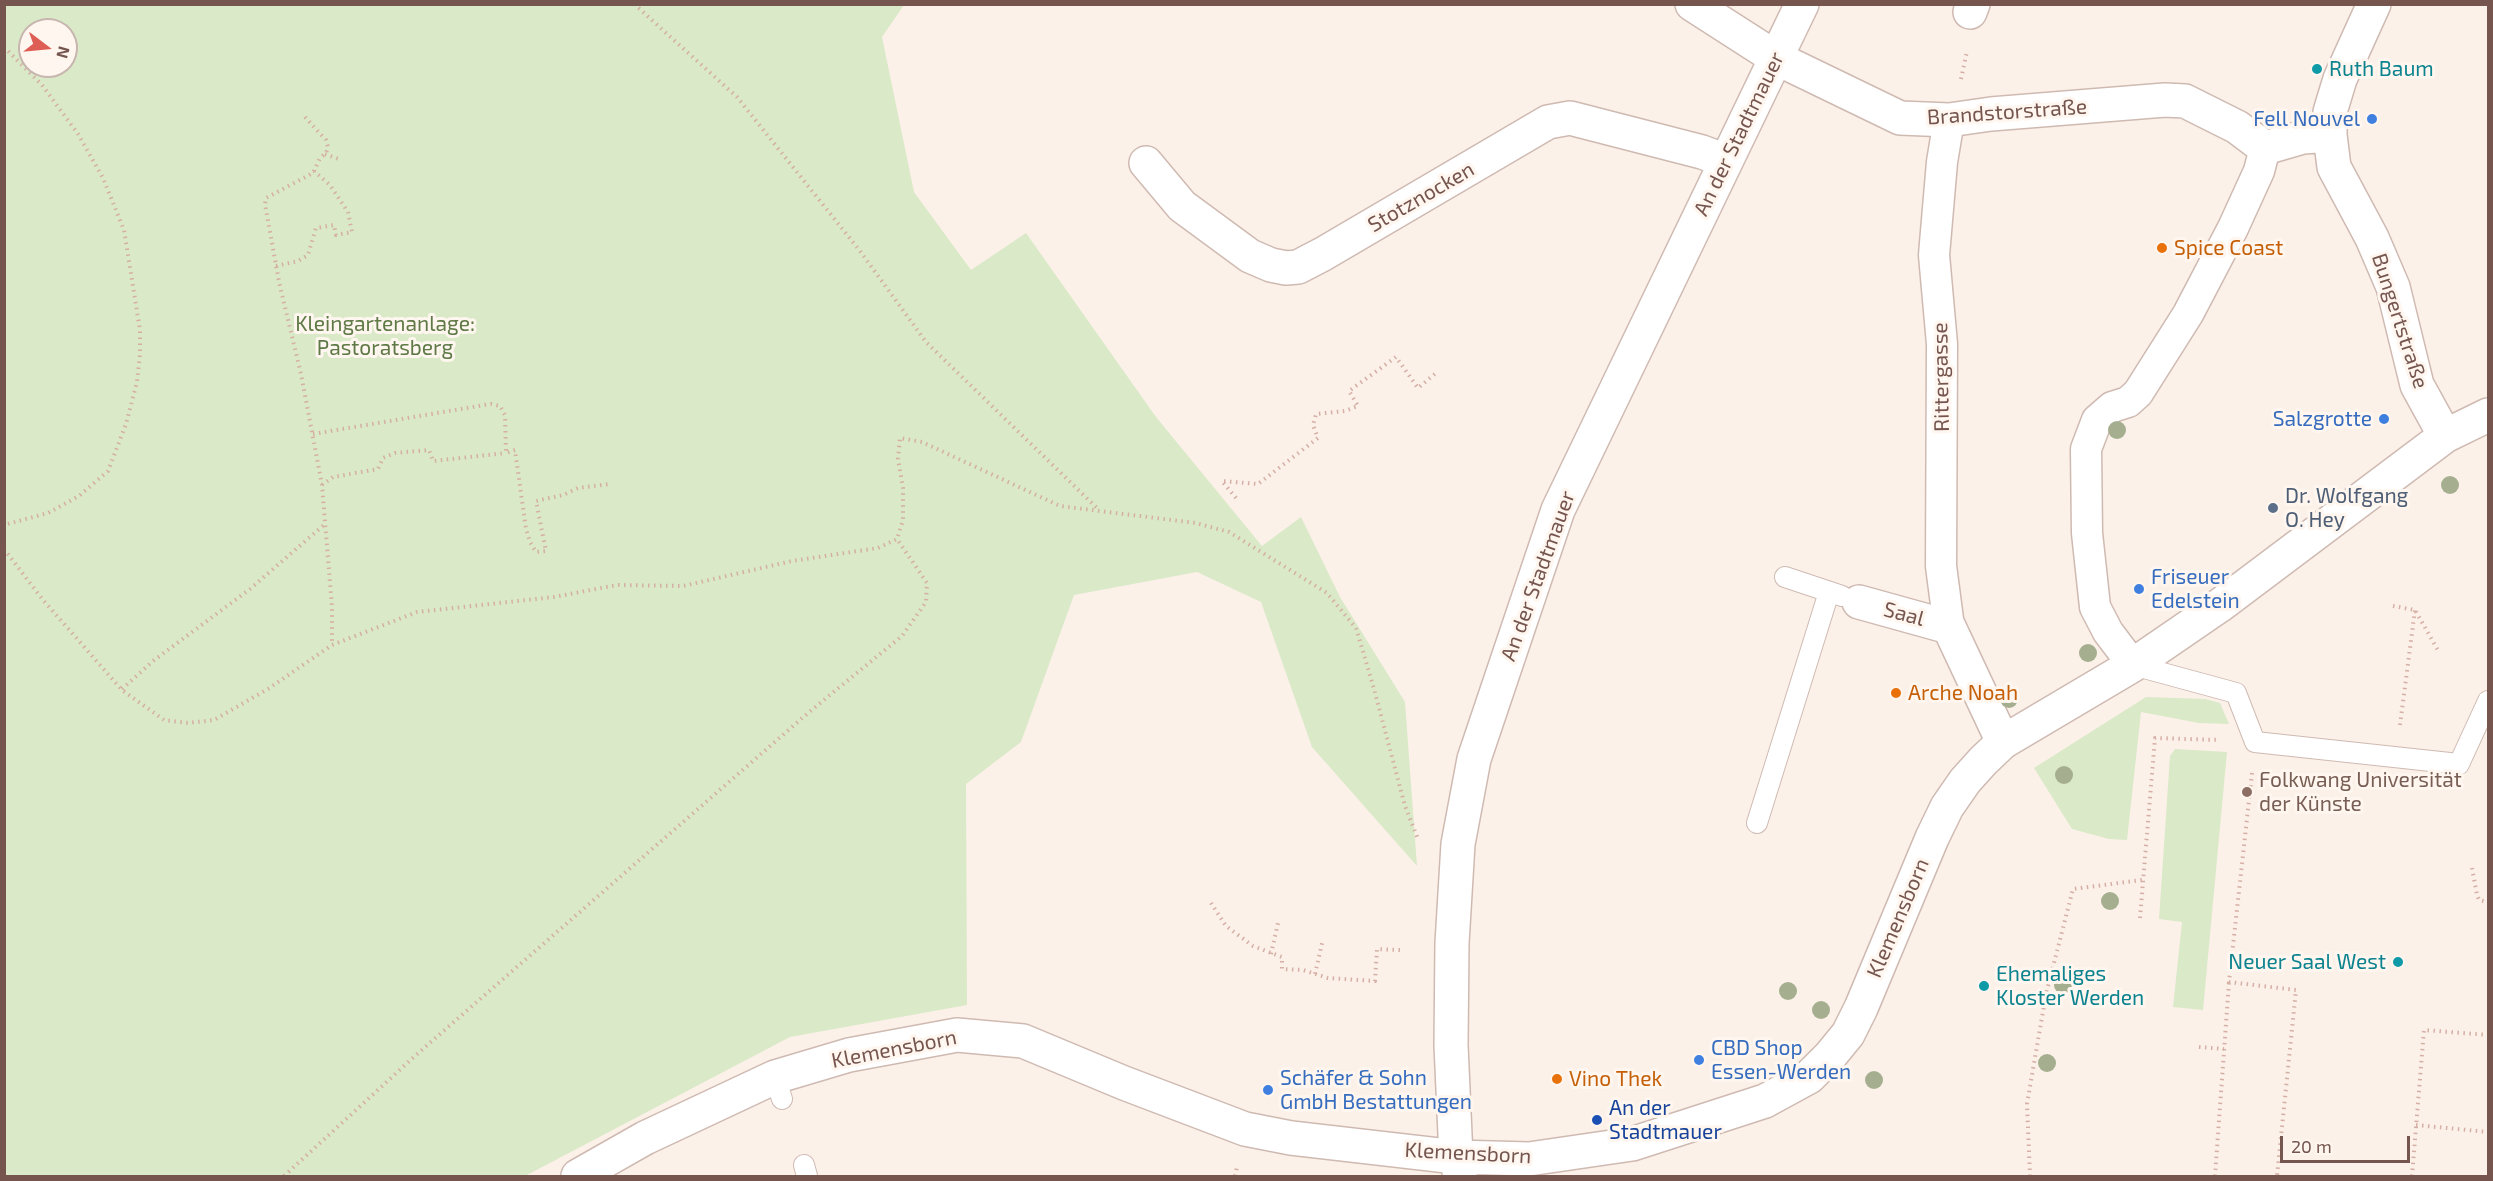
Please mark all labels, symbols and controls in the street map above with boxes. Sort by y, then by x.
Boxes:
north arrow [18,18,78,78]
text: N [53,44,75,61]
street label: An der Stadtmauer [1688,48,1790,220]
place label: Ruth Baum [2329,56,2434,82]
marker: Ruth Baum [2310,62,2324,76]
street label: Brandstorstraße [1926,94,2088,130]
place label: Fell Nouvel [2253,106,2360,132]
marker: Fell Nouvel [2365,112,2379,126]
street label: Stotznocken [1363,156,1479,238]
place label: Spice Coast [2174,235,2283,261]
marker: Spice Coast [2155,241,2169,255]
street label: Bungertstraße [2366,250,2434,392]
park label: Kleingartenanlage: Pastoratsberg [295,311,475,361]
street label: Rittergasse [1927,322,1955,432]
place label: Salzgrotte [2273,406,2372,432]
marker: Salzgrotte [2377,412,2391,426]
place label: Dr. Wolfgang O. Hey [2285,483,2408,533]
street label: An der Stadtmauer [1496,488,1580,664]
marker: Dr. Wolfgang O. Hey [2266,501,2280,515]
place label: Friseuer Edelstein [2151,564,2240,614]
marker: Friseuer Edelstein [2132,582,2146,596]
street label: Saal [1881,597,1927,631]
place label: Arche Noah [1908,680,2018,706]
marker: Arche Noah [1889,686,1903,700]
place label: Folkwang Universität der Künste [2259,767,2462,817]
marker: Folkwang Universität der Künste [2240,785,2254,799]
street label: Klemensborn [1862,855,1934,981]
place label: Neuer Saal West [2228,949,2386,975]
marker: Neuer Saal West [2391,955,2405,969]
place label: Ehemaliges Kloster Werden [1996,961,2144,1011]
marker: Ehemaliges Kloster Werden [1977,979,1991,993]
street label: Klemensborn [829,1025,959,1073]
place label: CBD Shop Essen-Werden [1711,1035,1851,1085]
marker: CBD Shop Essen-Werden [1692,1053,1706,1067]
place label: Schäfer & Sohn GmbH Bestattungen [1280,1065,1472,1115]
place label: Vino Thek [1569,1066,1662,1092]
marker: Vino Thek [1550,1072,1564,1086]
marker: Schäfer & Sohn GmbH Bestattungen [1261,1083,1275,1097]
place label: An der Stadtmauer [1609,1095,1722,1145]
marker: An der Stadtmauer [1590,1113,1604,1127]
scale bar [2283,1124,2414,1162]
text: 20 m [2291,1135,2332,1157]
street label: Klemensborn [1404,1137,1532,1169]

